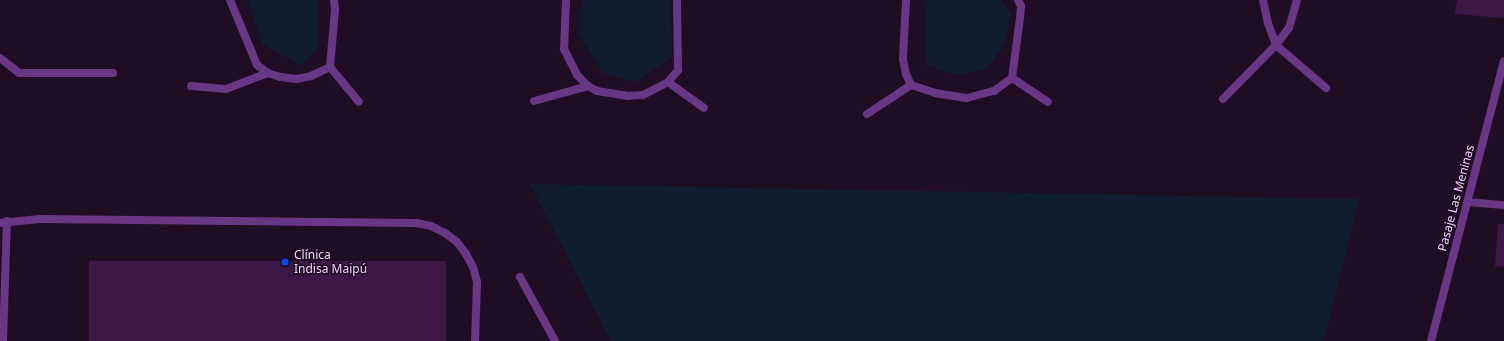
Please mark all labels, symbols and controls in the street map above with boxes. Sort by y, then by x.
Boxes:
street label: Pasaje Las Meninas [1435,143,1477,253]
place label: Clínica Indisa Maipú [294,248,367,276]
marker: Clínica Indisa Maipú [279,256,291,268]

